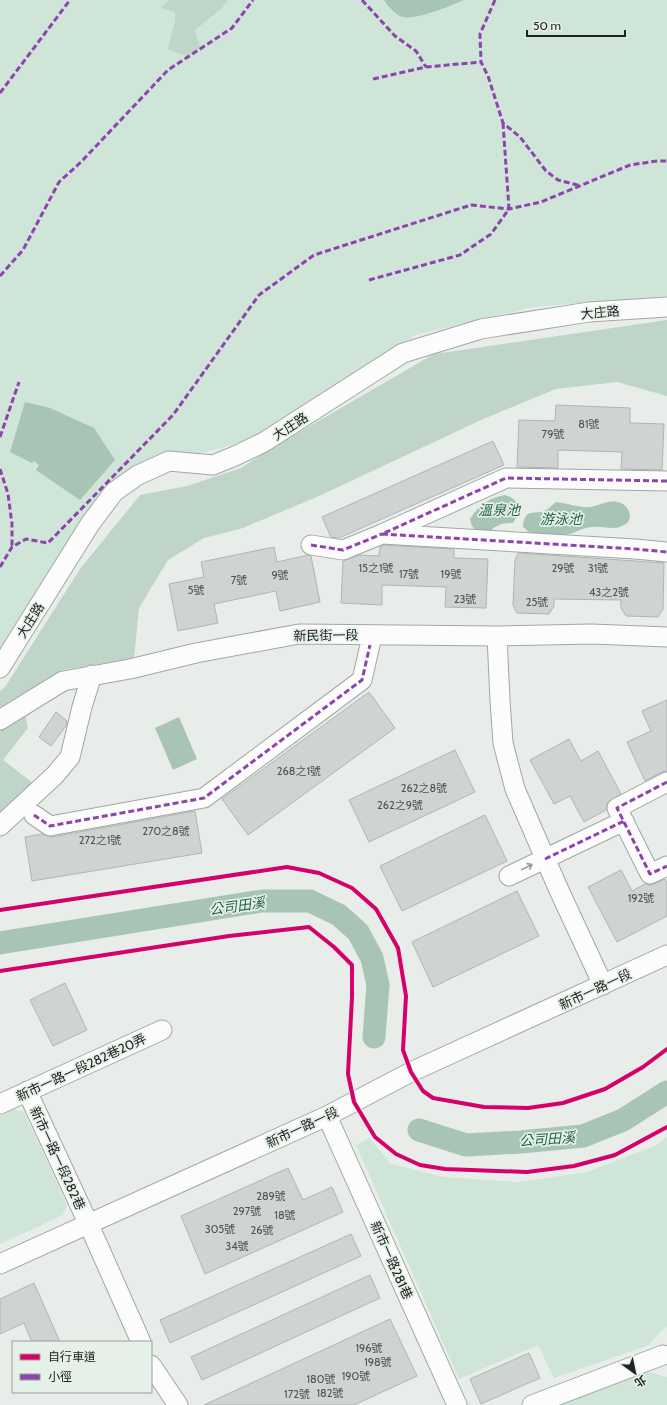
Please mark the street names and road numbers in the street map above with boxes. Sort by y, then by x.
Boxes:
street label: 大庄路 [580,302,620,322]
street label: 大庄路 [269,409,311,443]
street label: 大庄路 [13,599,47,641]
street label: 新民街一段 [293,626,359,644]
street label: 新市一路一段 [556,965,634,1013]
street label: 新市一路一段282巷20弄 [14,1030,148,1104]
street label: 新市一路一段 [263,1103,341,1151]
street label: 新市一路一段282巷 [27,1104,89,1212]
street label: 新市一路281巷 [368,1218,416,1302]

